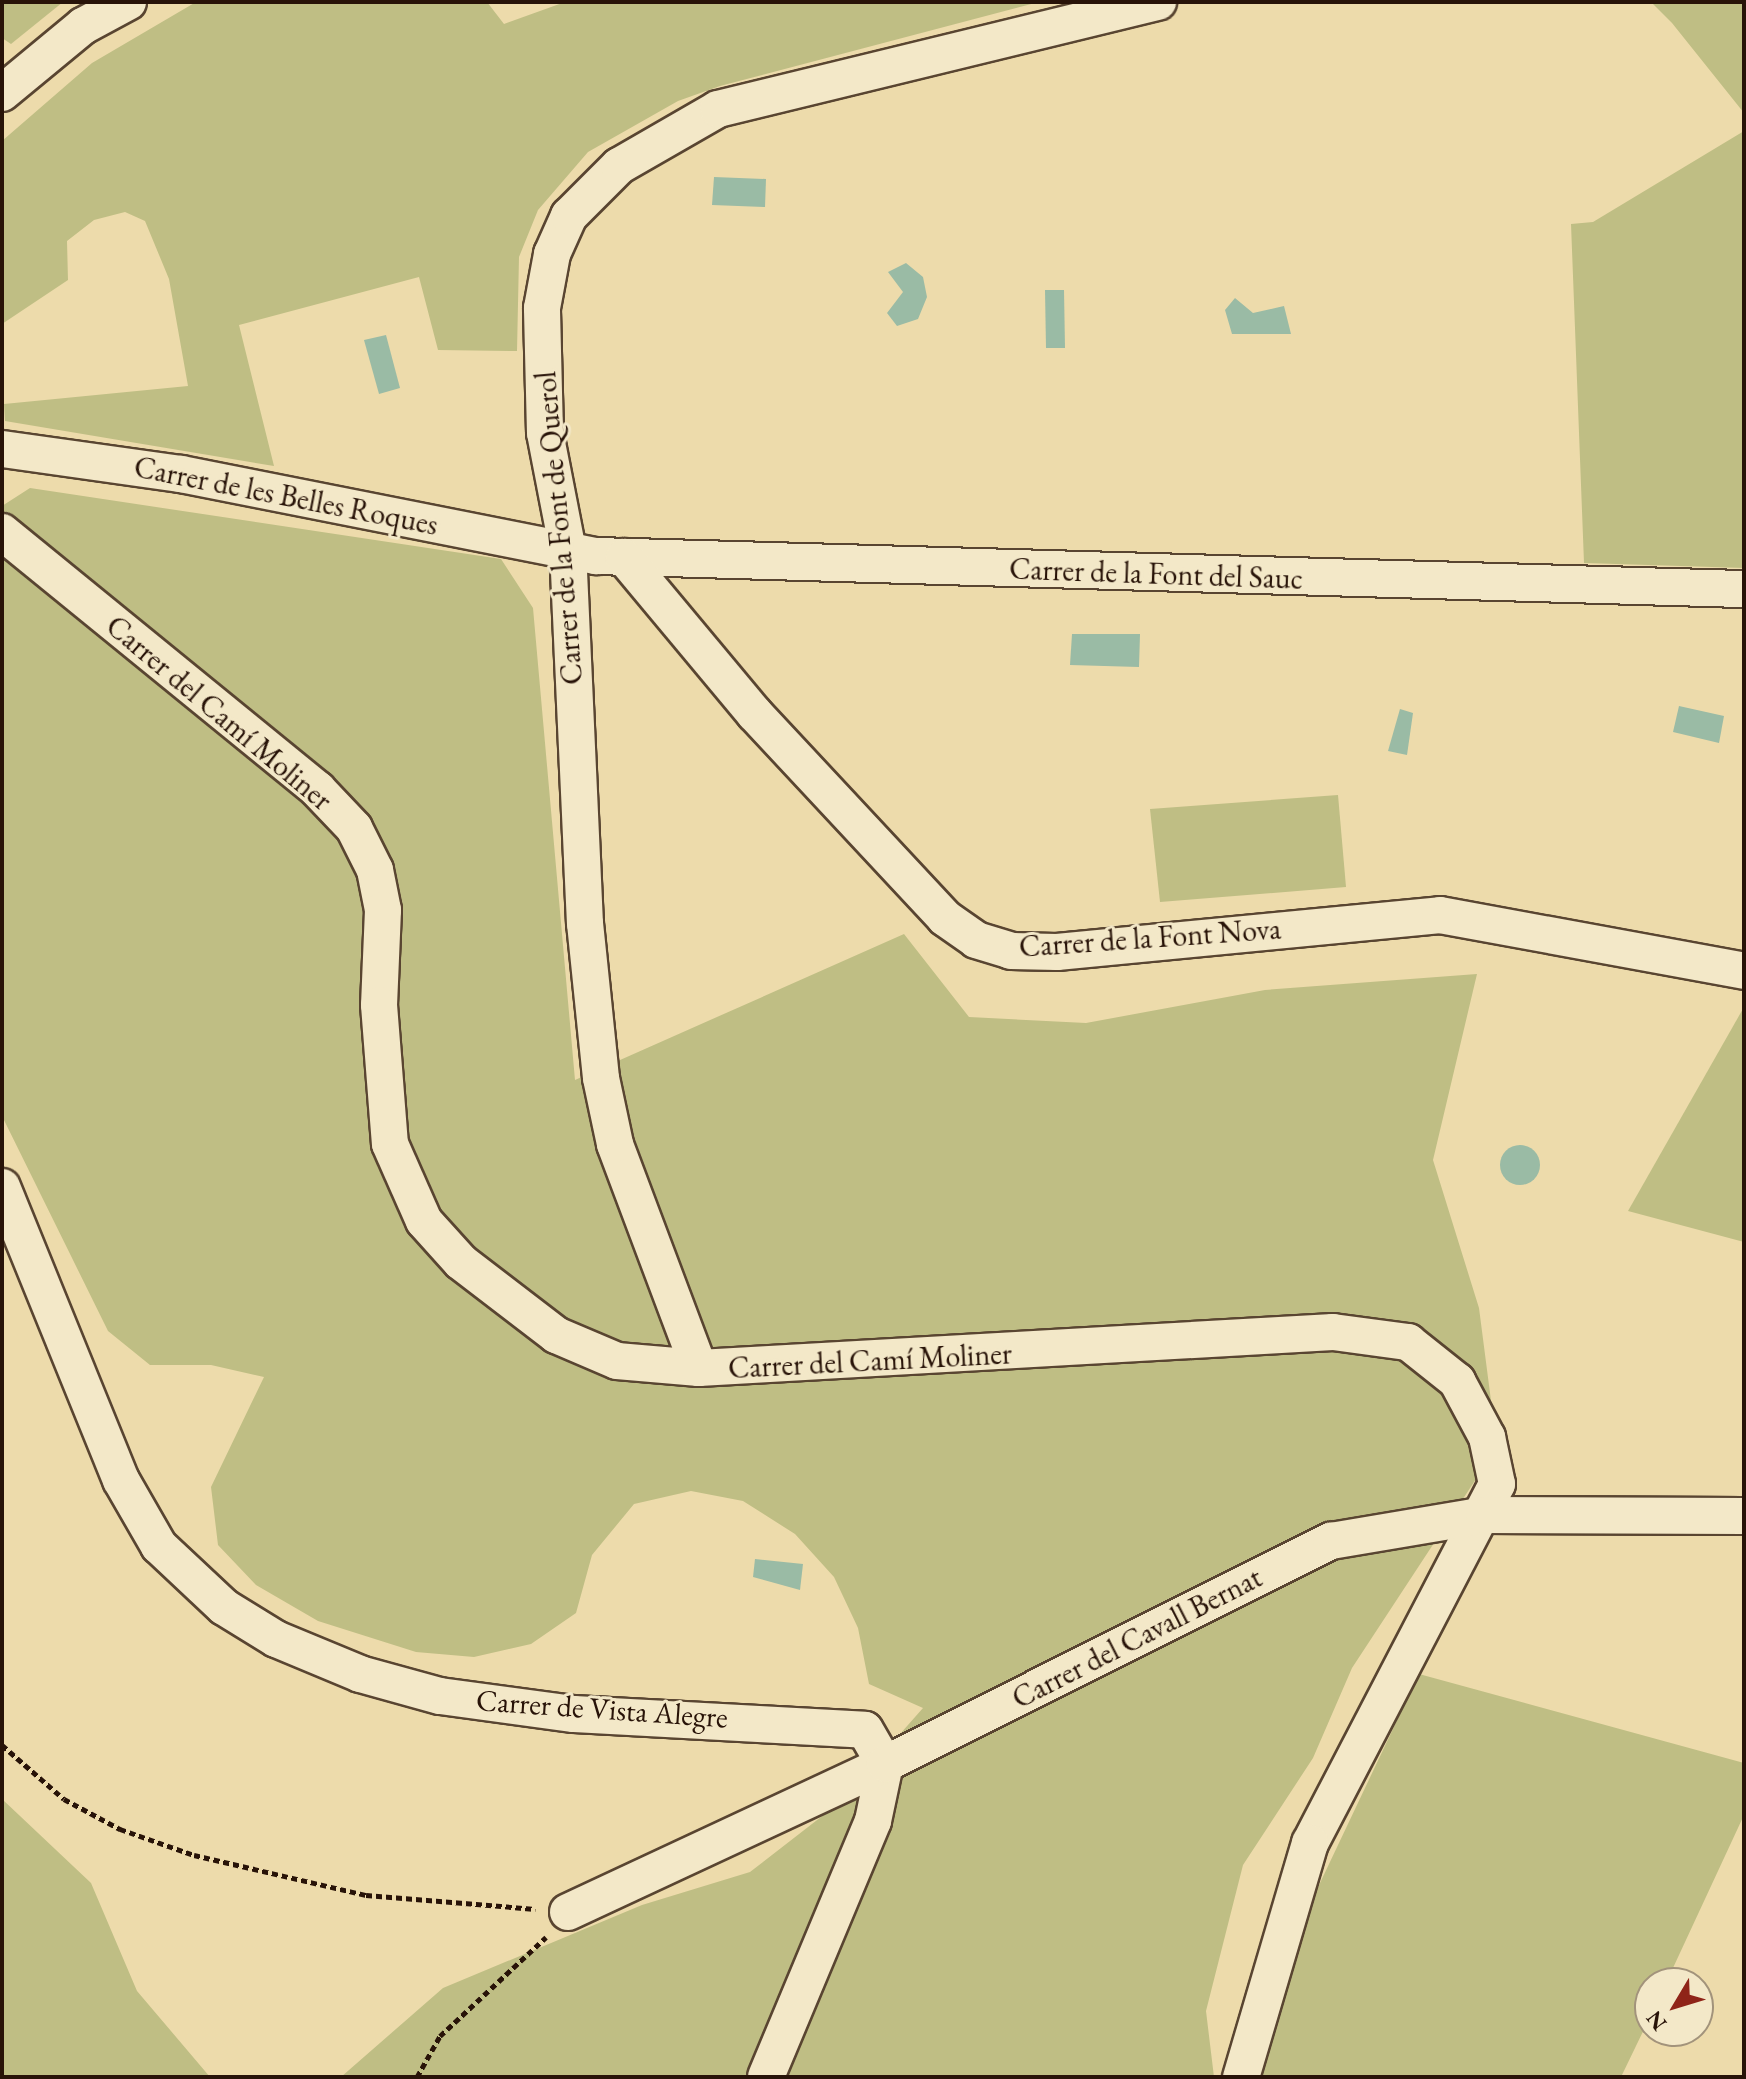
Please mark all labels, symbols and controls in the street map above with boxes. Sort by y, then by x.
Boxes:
street label: Carrer de la Font de Querol [527,370,591,686]
street label: Carrer de les Belles Roques [131,449,441,543]
street label: Carrer de la Font del Sauc [1009,551,1303,597]
street label: Carrer del Camí Moliner [99,608,339,818]
street label: Carrer de la Font Nova [1018,911,1282,965]
street label: Carrer del Camí Moliner [727,1336,1013,1386]
street label: Carrer del Cavall Bernat [1006,1559,1268,1717]
street label: Carrer de Vista Alegre [475,1682,729,1736]
north arrow [1634,1967,1714,2047]
text: N [1639,2005,1673,2037]

